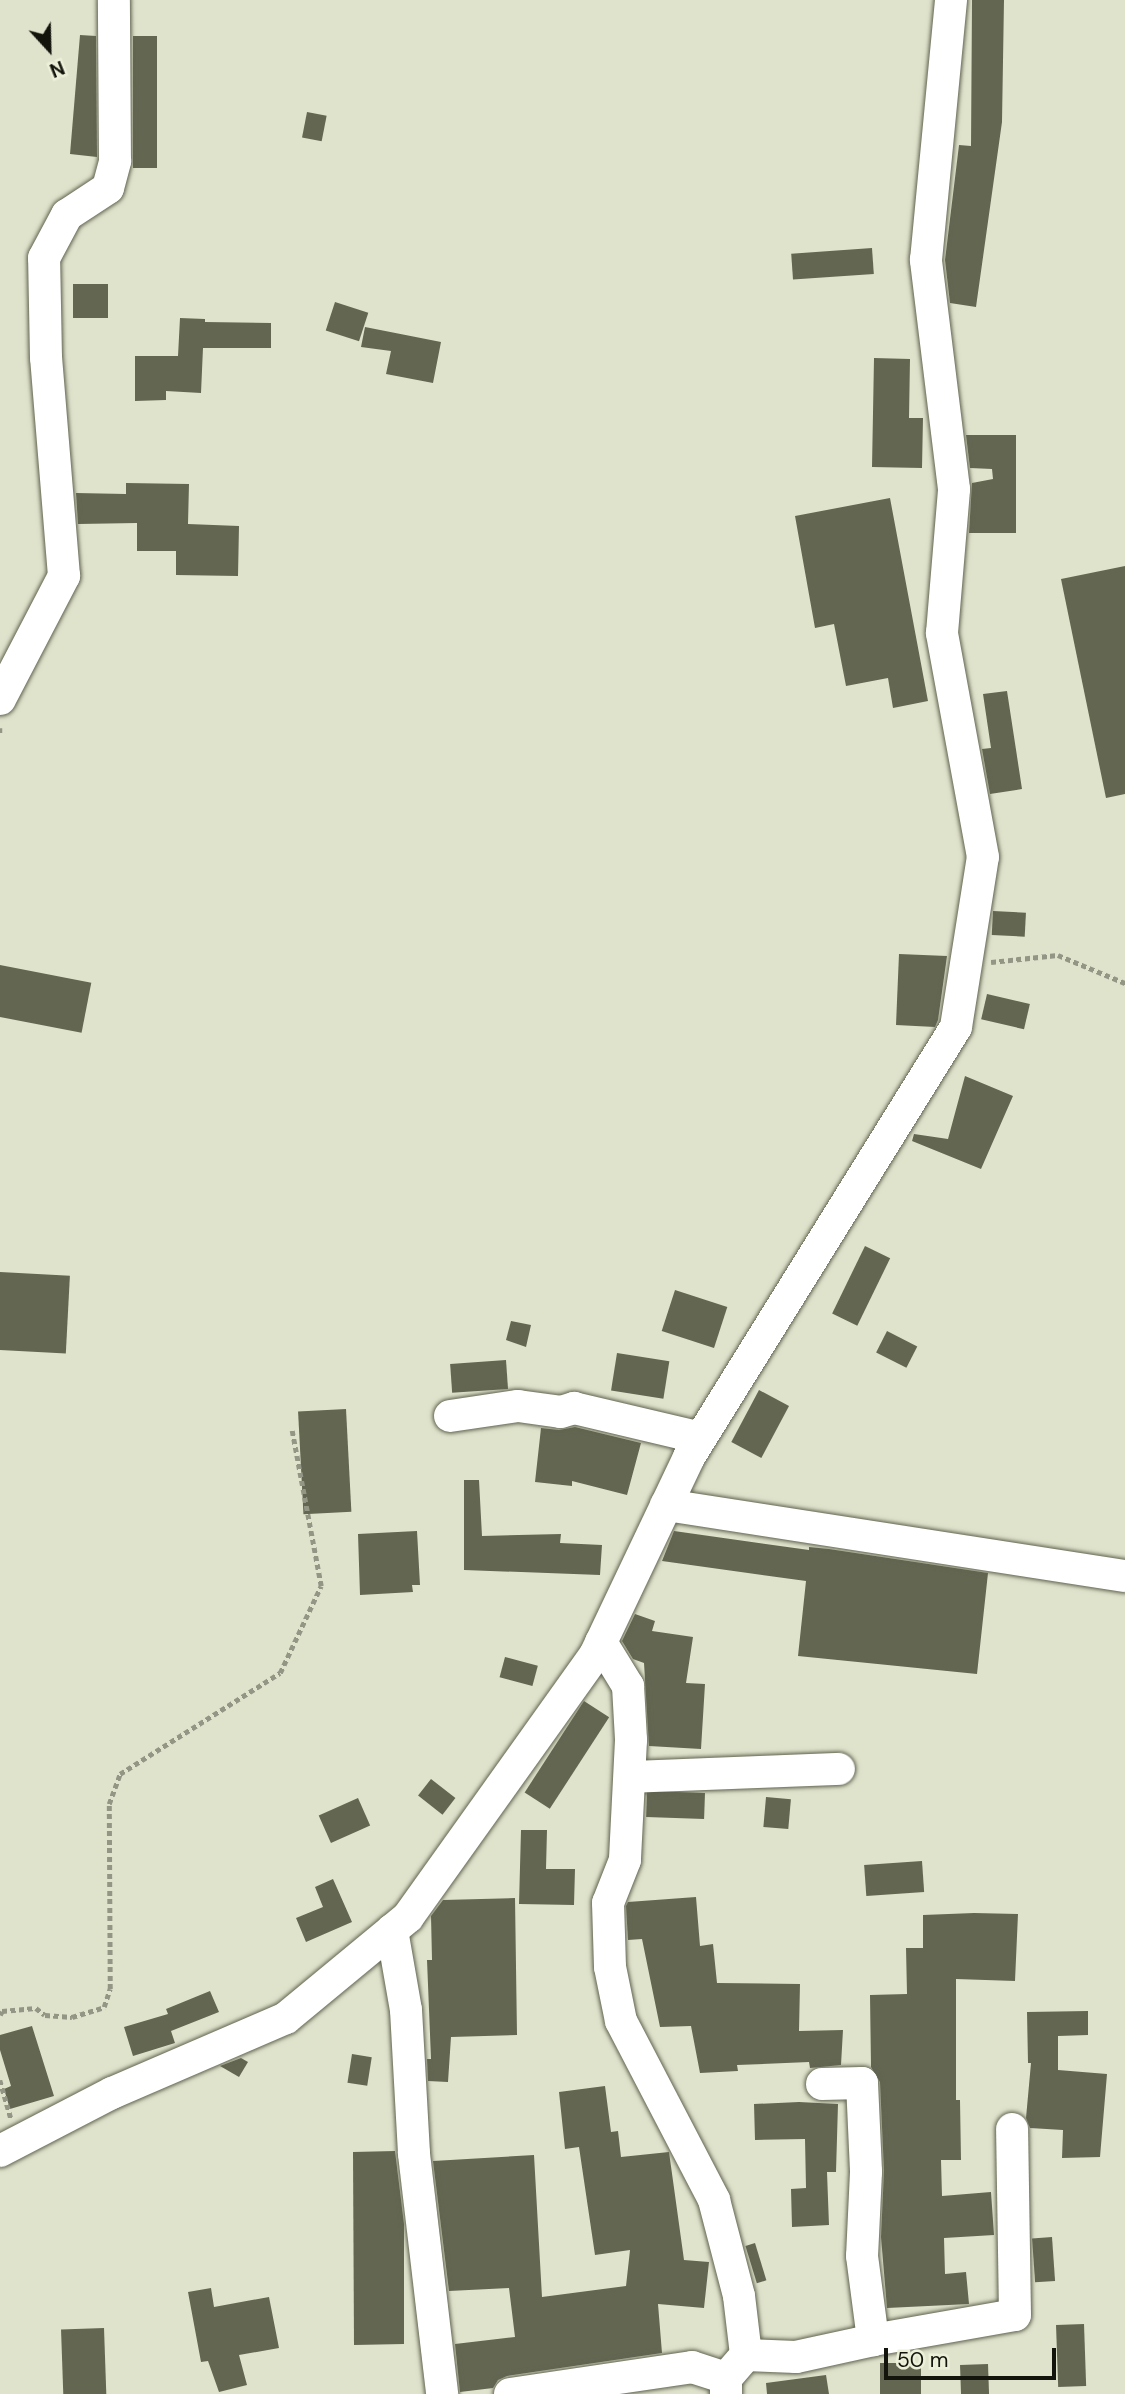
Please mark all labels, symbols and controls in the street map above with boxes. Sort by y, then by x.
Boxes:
north arrow [14,14,84,84]
text: N [46,55,68,83]
scale bar [887,2334,1058,2378]
text: 50 m [897,2346,948,2374]

